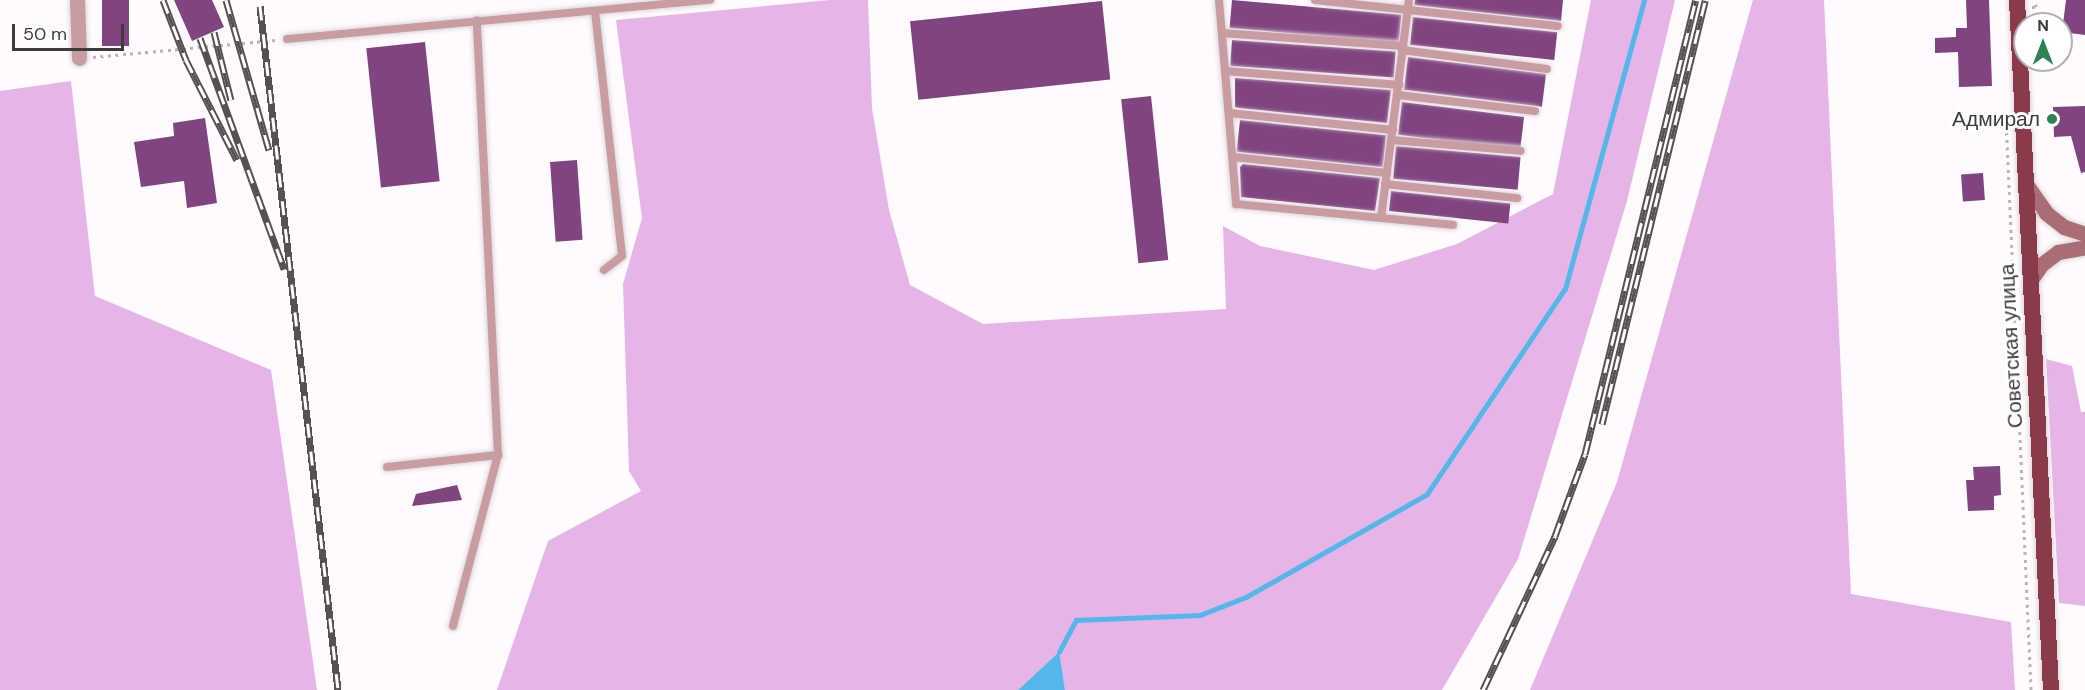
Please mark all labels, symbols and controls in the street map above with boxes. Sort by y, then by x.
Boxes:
scale bar [15,12,128,50]
north arrow [2013,12,2073,72]
text: N [2037,15,2049,36]
text: 50 m [23,22,67,46]
place label: Адмирал [1952,106,2040,132]
marker: Адмирал [2045,112,2059,126]
street label: Советская улица [1994,263,2028,429]

